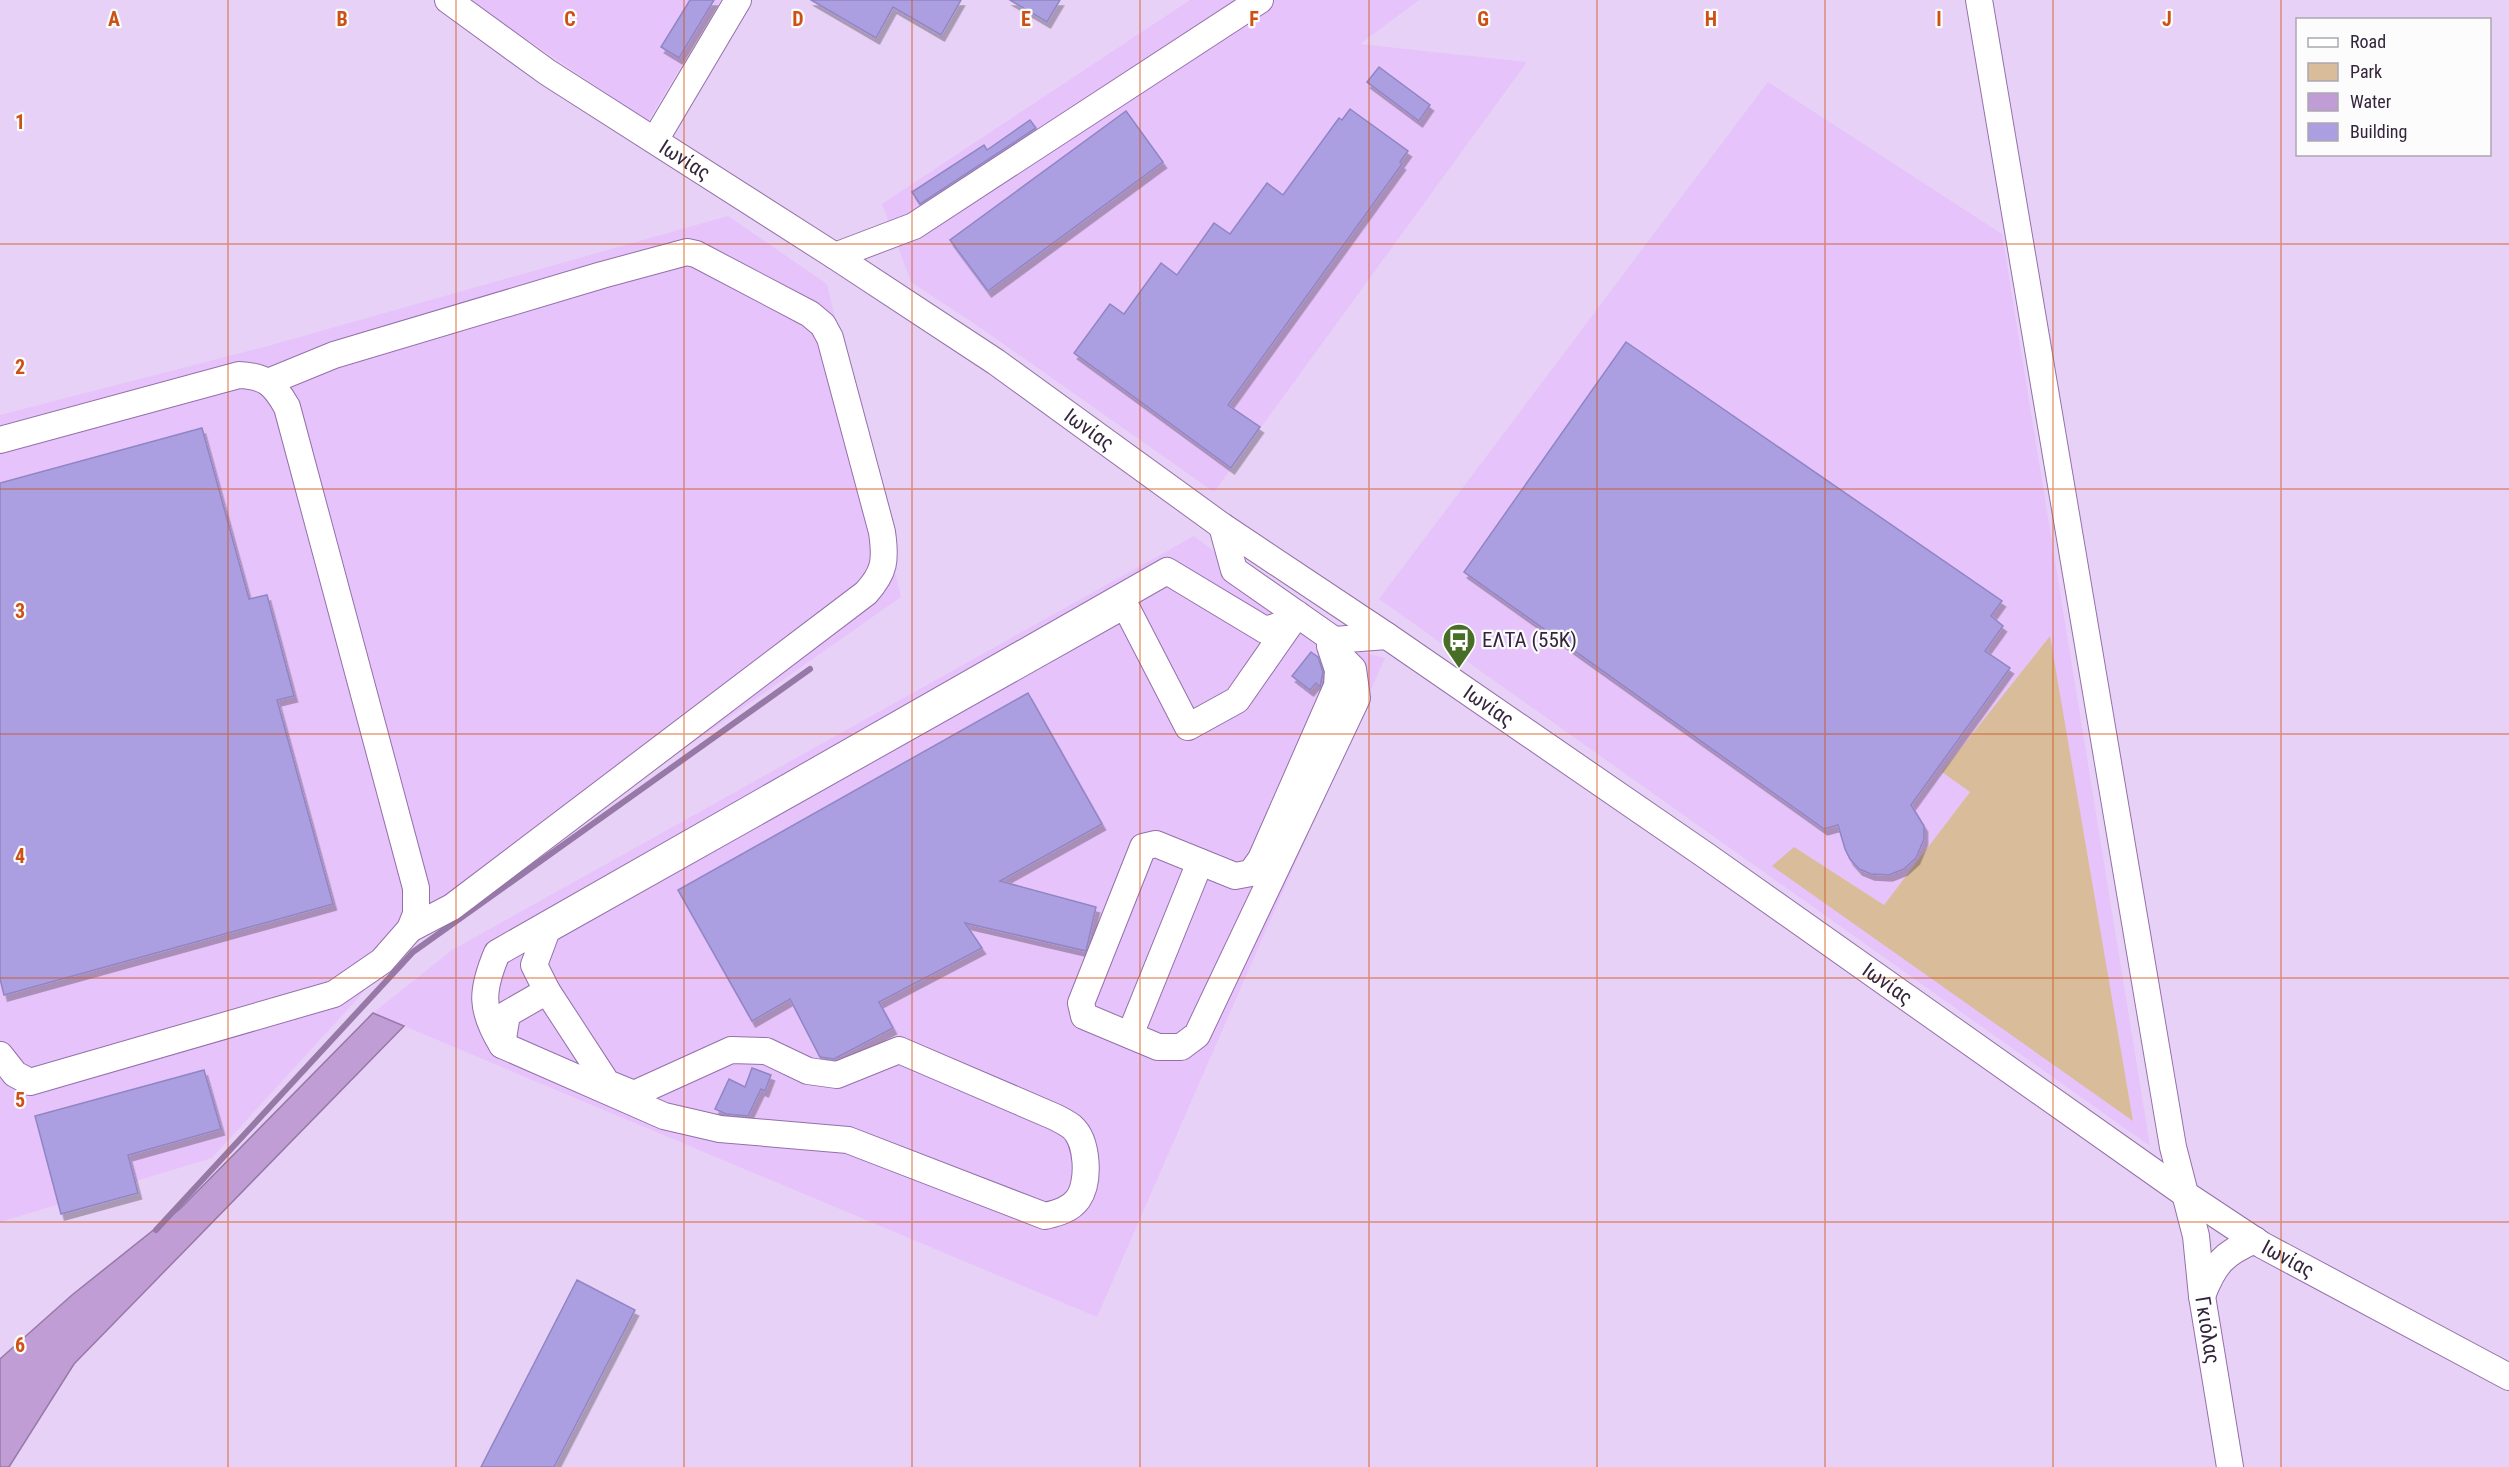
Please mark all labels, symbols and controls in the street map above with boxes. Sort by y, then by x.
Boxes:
text: A [108,7,120,31]
text: B [336,7,348,31]
text: C [564,7,576,31]
text: D [792,7,804,31]
text: E [1021,7,1031,31]
text: F [1249,7,1259,31]
text: G [1477,7,1489,31]
text: H [1705,7,1717,31]
text: I [1936,7,1942,31]
text: J [2162,7,2172,31]
legend [2296,18,2491,156]
text: Road [2350,31,2386,52]
text: Park [2350,61,2382,82]
text: Water [2350,91,2392,112]
text: 1 [15,110,25,134]
text: Building [2350,121,2407,142]
street label: Ιωνίας [655,135,715,185]
text: 2 [15,355,25,379]
street label: Ιωνίας [1060,404,1119,456]
text: 3 [15,599,25,623]
bus stop icon: ΕΛΤΑ (55Κ) [1441,622,1477,669]
place label: ΕΛΤΑ (55Κ) [1482,628,1577,652]
street label: Ιωνίας [1459,680,1518,732]
text: 4 [15,844,25,868]
street label: Ιωνίας [1858,958,1917,1010]
text: 5 [15,1088,25,1112]
street label: Ιωνίας [2258,1235,2318,1283]
street label: Γκιόλας [2190,1295,2225,1366]
text: 6 [15,1333,25,1357]

